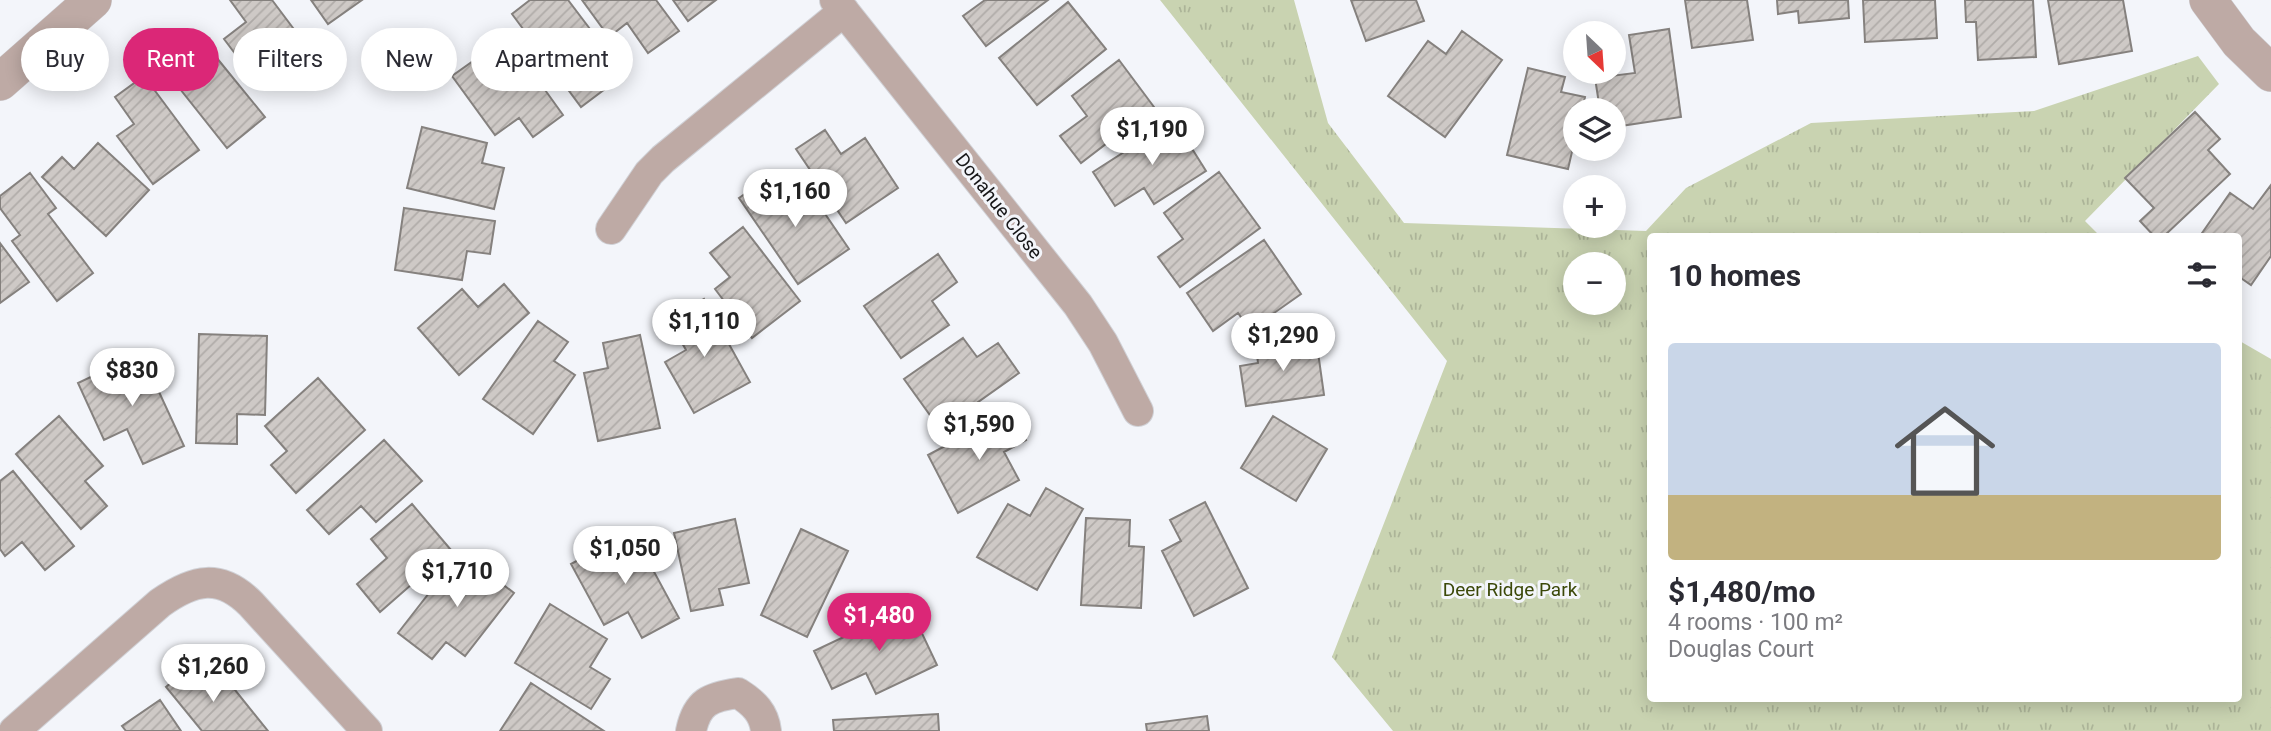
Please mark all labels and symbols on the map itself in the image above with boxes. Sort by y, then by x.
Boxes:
north arrow [1563,21,1626,84]
pin: $1,190 [1095,108,1209,167]
street label: Donahue Close [951,149,1047,263]
pin: $1,160 [738,170,852,229]
pin: $1,110 [647,300,761,359]
pin: $1,290 [1226,314,1340,373]
pin: $830 [91,348,173,408]
pin: $1,590 [922,402,1036,462]
pin: $1,050 [568,526,682,586]
pin: $1,710 [400,550,514,609]
park label: Deer Ridge Park [1443,578,1578,601]
pin: $1,480 [822,594,936,653]
pin: $1,260 [156,644,270,704]

